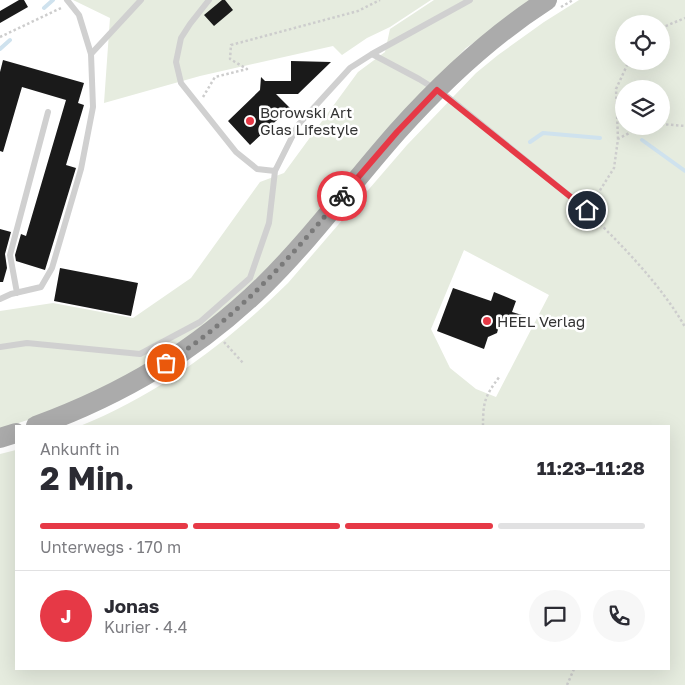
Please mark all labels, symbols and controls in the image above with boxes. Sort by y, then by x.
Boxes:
map controls [615,15,670,135]
button: locate [615,15,670,70]
button: layers [615,80,670,135]
place label: Borowski Art Glas Lifestyle [260,103,358,138]
marker: Borowski Art Glas Lifestyle [244,115,256,127]
courier [317,171,367,221]
icon: bike [328,182,356,210]
pin [566,189,608,231]
icon: home [573,196,601,224]
place label: HEEL Verlag [497,312,585,330]
marker: HEEL Verlag [481,315,493,327]
pin [145,342,187,384]
icon: bag [152,349,180,377]
text: Ankunft in [40,439,120,459]
text: 11:23–11:28 [537,456,645,479]
text: 2 Min. [40,459,134,497]
text: Unterwegs · 170 m [40,537,181,557]
button: chat [529,590,581,642]
button: phone [593,590,645,642]
text: Jonas [104,594,159,617]
text: J [61,604,71,627]
text: Kurier · 4.4 [104,617,188,637]

